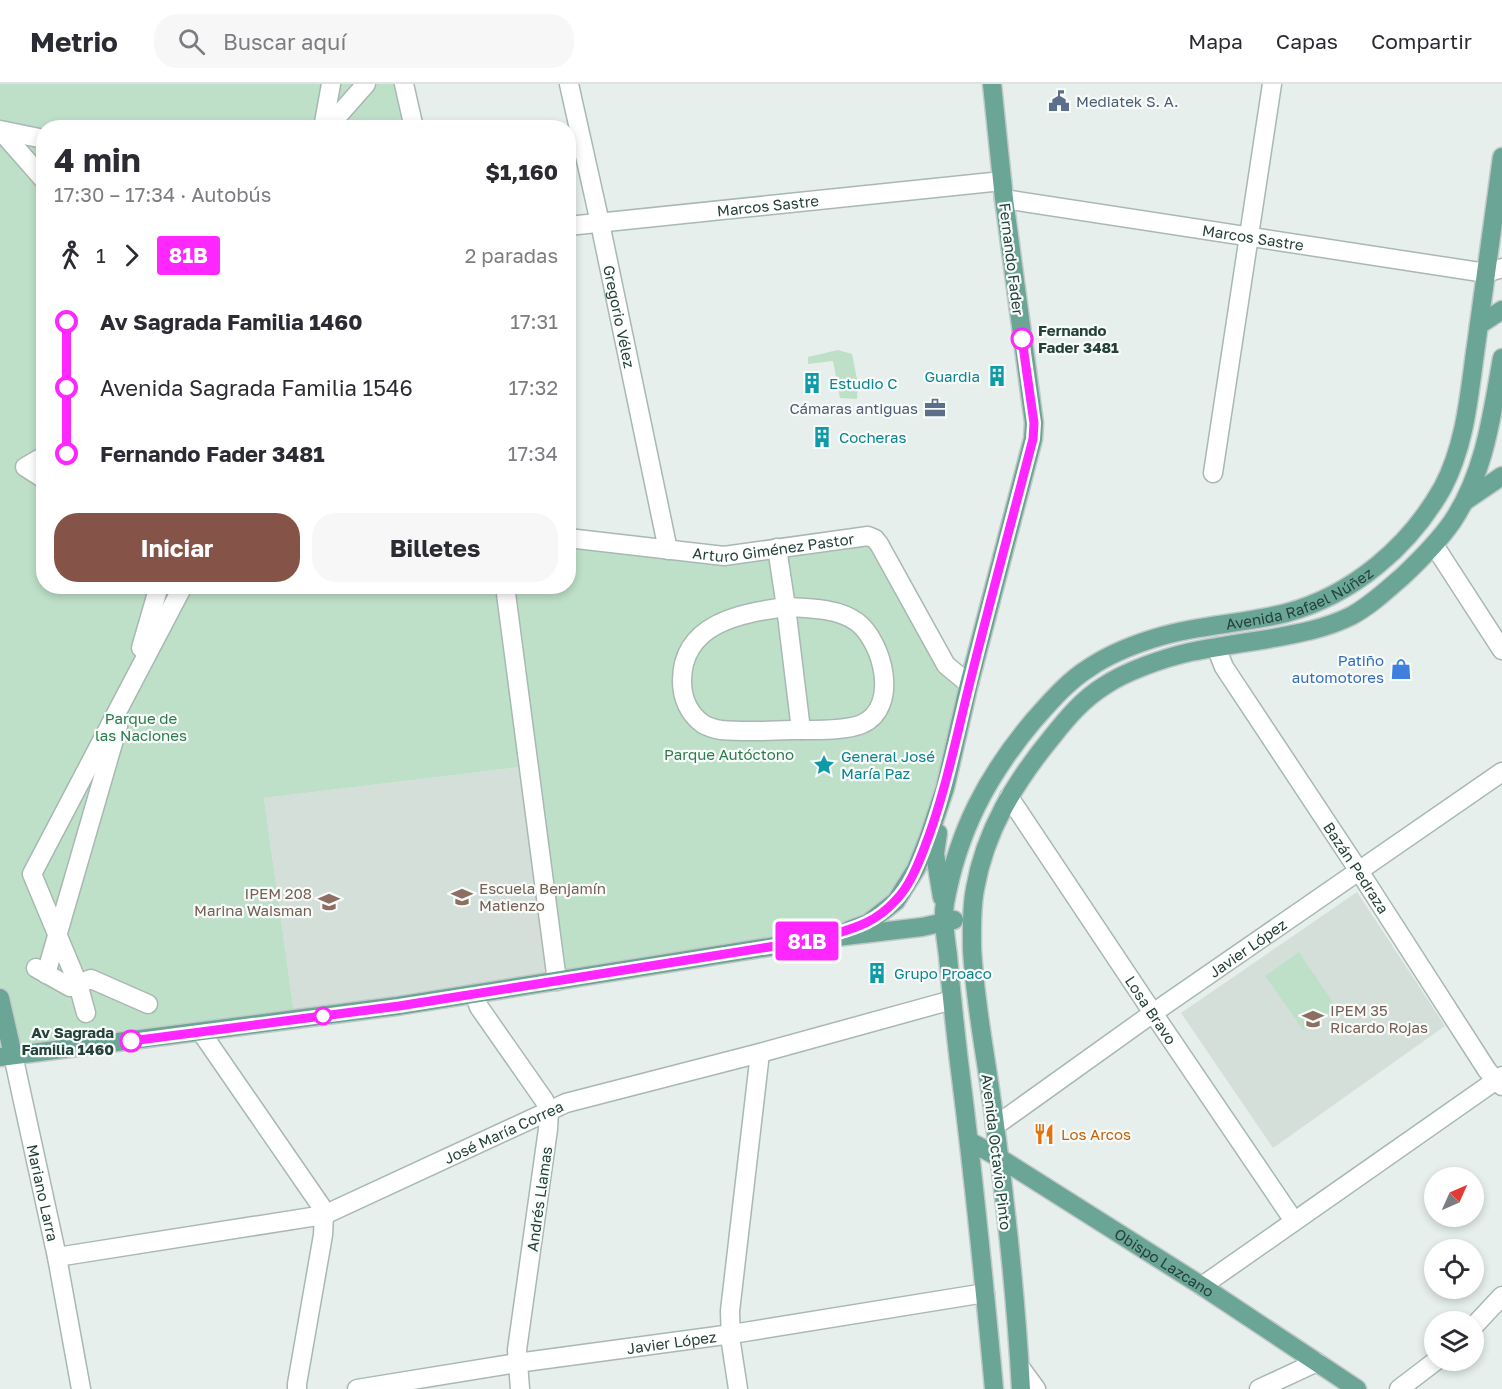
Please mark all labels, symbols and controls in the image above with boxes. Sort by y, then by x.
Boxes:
search box [154,14,574,68]
text: Metrio [30,25,118,58]
icon: search [175,25,208,58]
text: Buscar aquí [223,28,346,55]
text: Mapa [1188,28,1243,54]
text: Capas [1276,28,1338,54]
text: Compartir [1371,28,1472,54]
public building icon: Mediatek S. A. [1047,89,1071,113]
place label: Mediatek S. A. [1076,92,1179,110]
text: 4 min [54,140,141,179]
text: $1,160 [485,158,558,185]
text: 17:30 – 17:34 · Autobús [54,182,271,206]
street label: Marcos Sastre [716,191,820,220]
street label: Fernando Fader [996,202,1028,316]
street label: Marcos Sastre [1201,221,1305,254]
icon: walk [54,239,87,272]
icon: forward [115,239,148,272]
text: 81B [169,242,208,268]
text: 1 [96,243,106,267]
text: 2 paradas [465,243,558,267]
street label: Gregorio Vélez [600,263,639,370]
text: Av Sagrada Familia 1460 [100,308,363,335]
text: 17:31 [510,309,558,333]
place label: Fernando Fader 3481 [1038,321,1119,356]
marker: Fernando Fader 3481 [1011,328,1033,350]
building icon: Guardia [985,364,1009,388]
place label: Guardia [924,367,980,385]
building icon: Estudio C [800,371,824,395]
text: Avenida Sagrada Familia 1546 [100,374,413,401]
place label: Estudio C [829,374,897,392]
text: 17:32 [508,375,558,399]
office icon: Cámaras antiguas [923,396,947,420]
place label: Cámaras antiguas [789,399,918,417]
building icon: Cocheras [810,425,834,449]
place label: Cocheras [839,428,906,446]
text: Fernando Fader 3481 [100,440,325,467]
text: 17:34 [508,441,558,465]
button: Iniciar [54,513,300,582]
button: Billetes [312,513,558,582]
street label: Arturo Giménez Pastor [692,529,855,565]
street label: Avenida Rafael Núñez [1225,563,1376,633]
place label: Patiño automotores [1292,651,1384,686]
shop icon: Patiño automotores [1389,657,1413,681]
park label: Parque de las Naciones [95,709,187,744]
park label: Parque Autóctono [664,745,794,763]
place label: General José María Paz [841,747,935,782]
place icon: General José María Paz [812,753,836,777]
street label: Bazán Pedraza [1320,819,1393,917]
place label: Escuela Benjamín Matienzo [479,879,606,914]
place label: IPEM 208 Marina Waisman [194,884,312,919]
school or university icon: Escuela Benjamín Matienzo [450,885,474,909]
school or university icon: IPEM 208 Marina Waisman [317,890,341,914]
street label: Javier López [1205,915,1290,981]
line badge: 81B [772,922,842,960]
text: 81B [787,928,827,954]
building icon: Grupo Proaco [865,961,889,985]
place label: Grupo Proaco [894,964,992,982]
street label: Losa Bravo [1122,972,1181,1048]
place label: IPEM 35 Ricardo Rojas [1330,1001,1428,1036]
unlabelled marker [314,1007,332,1025]
school or university icon: IPEM 35 Ricardo Rojas [1301,1007,1325,1031]
place label: Av Sagrada Familia 1460 [21,1023,114,1058]
marker: Av Sagrada Familia 1460 [120,1030,142,1052]
street label: Avenida Octavio Pinto [978,1073,1016,1231]
street label: José María Correa [441,1097,566,1167]
restaurant icon: Los Arcos [1032,1122,1056,1146]
place label: Los Arcos [1061,1125,1131,1143]
street label: Mariano Larra [24,1142,62,1243]
street label: Andrés Llamas [523,1145,555,1253]
north arrow [1424,1167,1484,1227]
map controls [1424,1167,1484,1371]
street label: Obispo Lazcano [1111,1224,1217,1300]
button: locate [1424,1239,1484,1299]
button: layers [1424,1311,1484,1371]
street label: Javier López [626,1327,718,1357]

